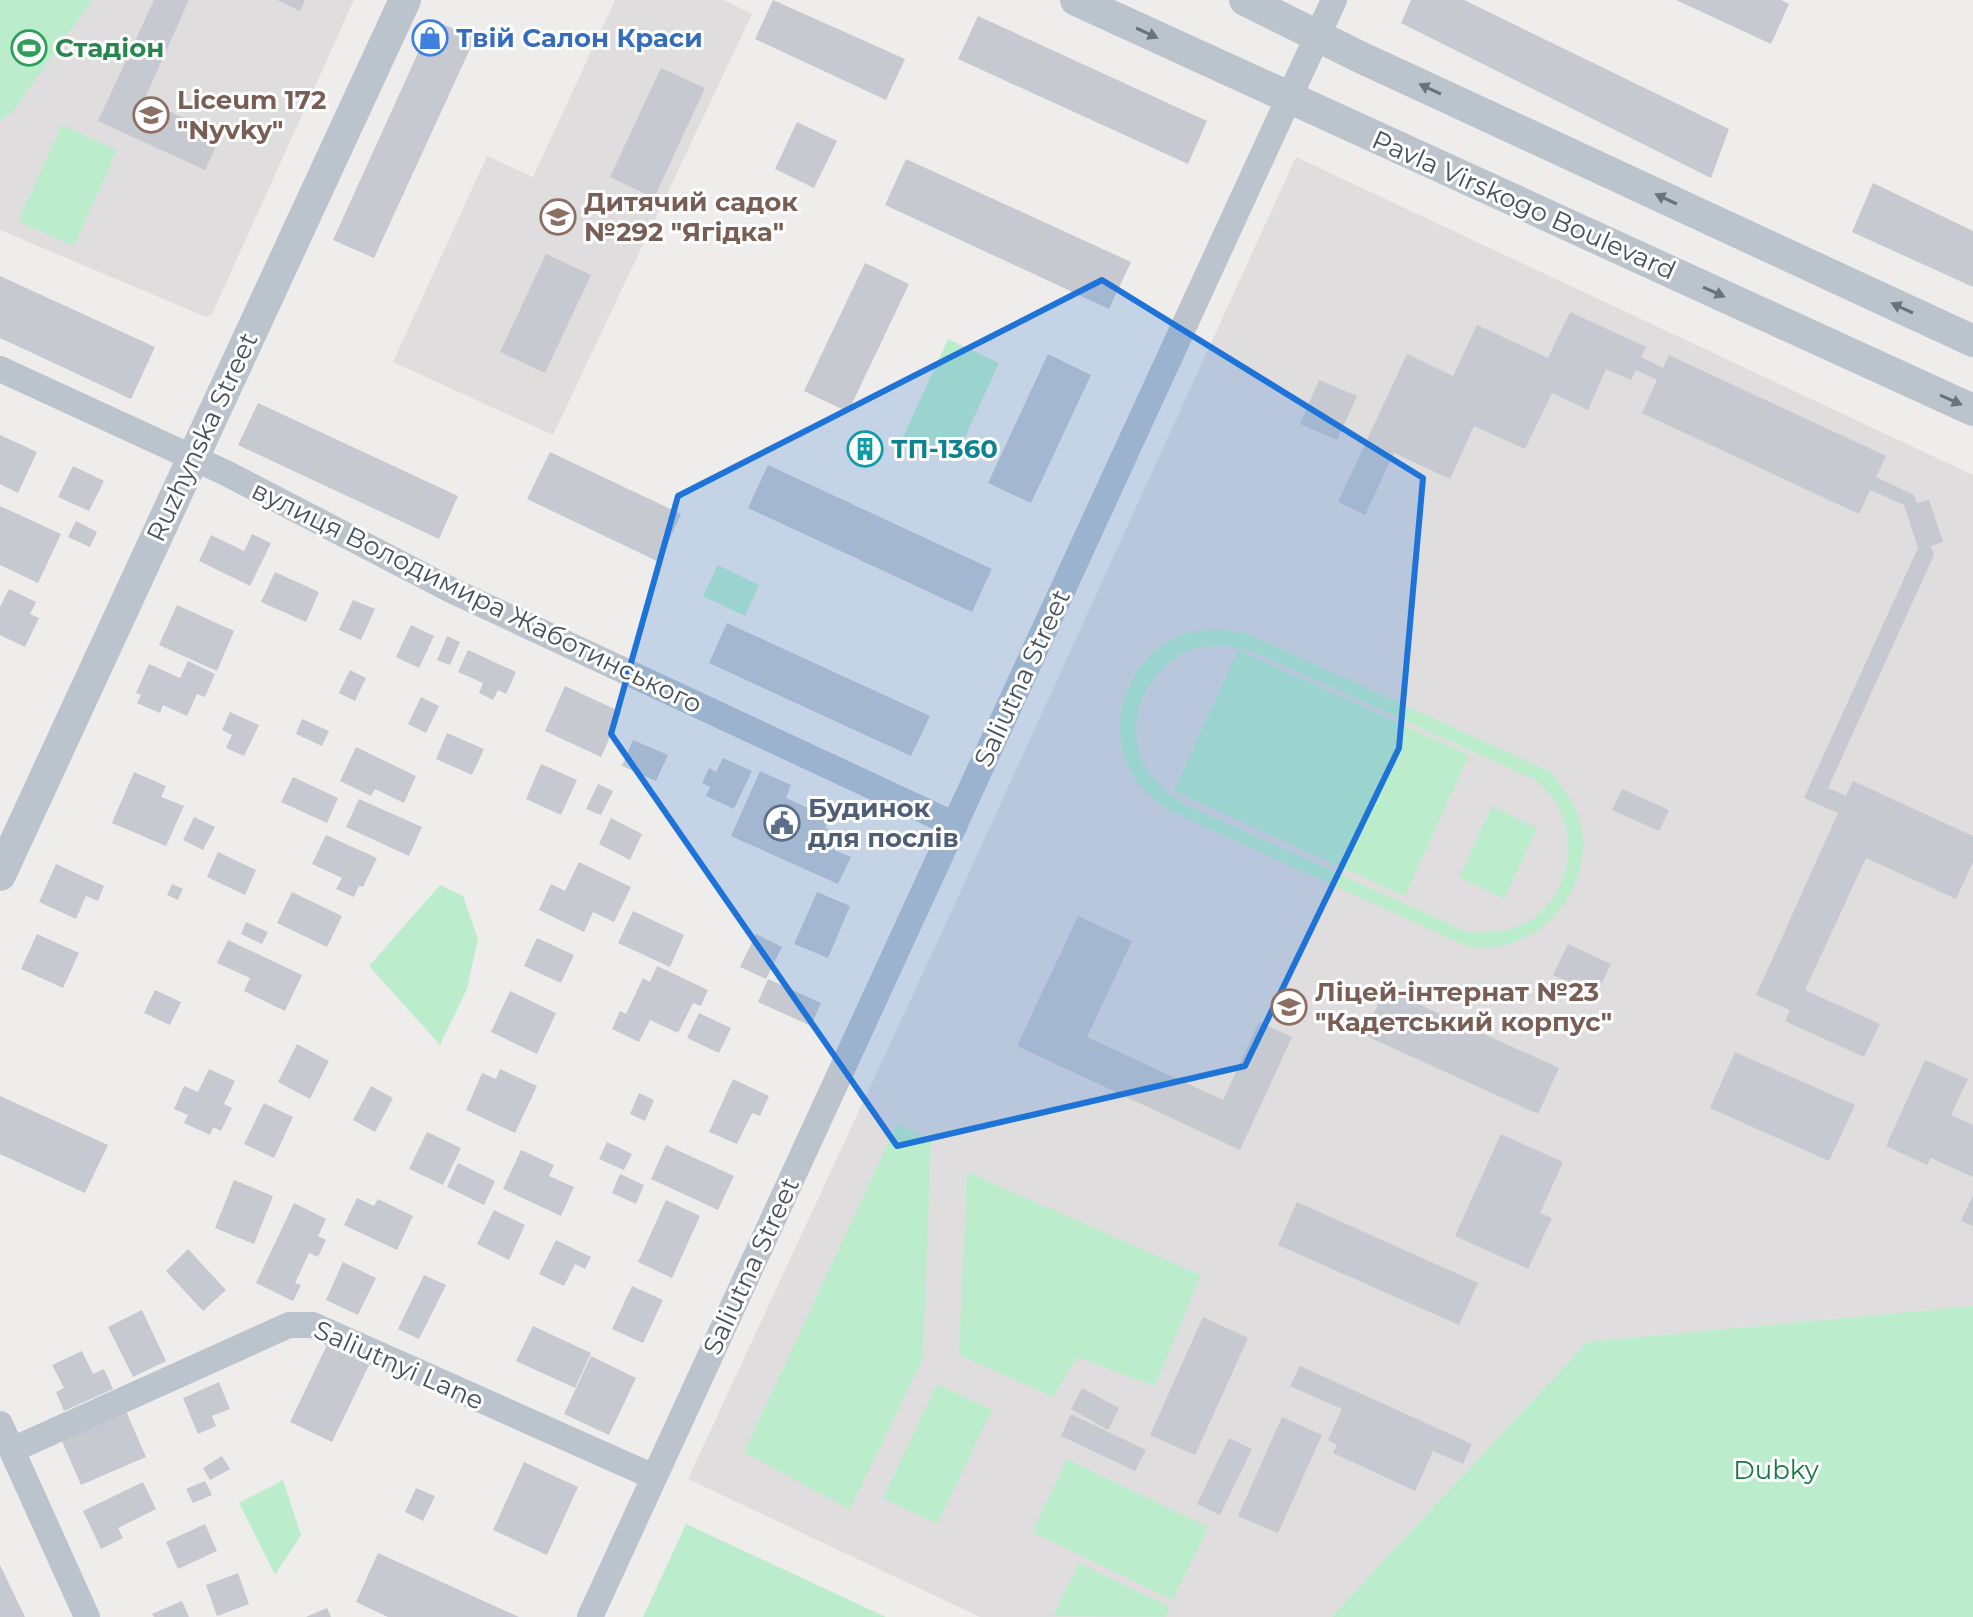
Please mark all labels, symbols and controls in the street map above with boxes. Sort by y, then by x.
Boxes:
shop icon: Твій Салон Краси [411,19,449,57]
place label: Твій Салон Краси [456,22,703,54]
one-way arrow [1135,26,1158,39]
sports icon: Стадіон [10,29,48,67]
place label: Стадіон [55,32,164,64]
one-way arrow [1419,83,1442,96]
place label: Liceum 172 "Nyvky" [177,84,326,146]
school or university icon: Liceum 172 "Nyvky" [132,96,170,134]
street label: Pavla Virskogo Boulevard [1367,123,1681,287]
place label: Дитячий садок №292 "Ягідка" [584,186,798,248]
one-way arrow [1655,192,1678,206]
school or university icon: Дитячий садок №292 "Ягідка" [539,198,577,236]
one-way arrow [1702,285,1726,299]
one-way arrow [1891,301,1914,315]
street label: Ruzhynska Street [140,327,264,547]
one-way arrow [1939,393,1963,406]
building icon: ТП-1360 [846,430,884,468]
place label: ТП-1360 [891,433,998,465]
street label: вулиця Володимира Жаботинського [247,474,707,720]
street label: Saliutna Street [967,584,1077,772]
place label: Будинок для послів [808,792,959,854]
public building icon: Будинок для послів [763,804,801,842]
place label: Ліцей-інтернат №23 "Кадетський корпус" [1315,976,1612,1038]
school or university icon: Ліцей-інтернат №23 "Кадетський корпус" [1270,988,1308,1026]
street label: Saliutna Street [696,1172,806,1360]
street label: Saliutnyi Lane [309,1313,489,1417]
park label: Dubky [1733,1454,1820,1486]

